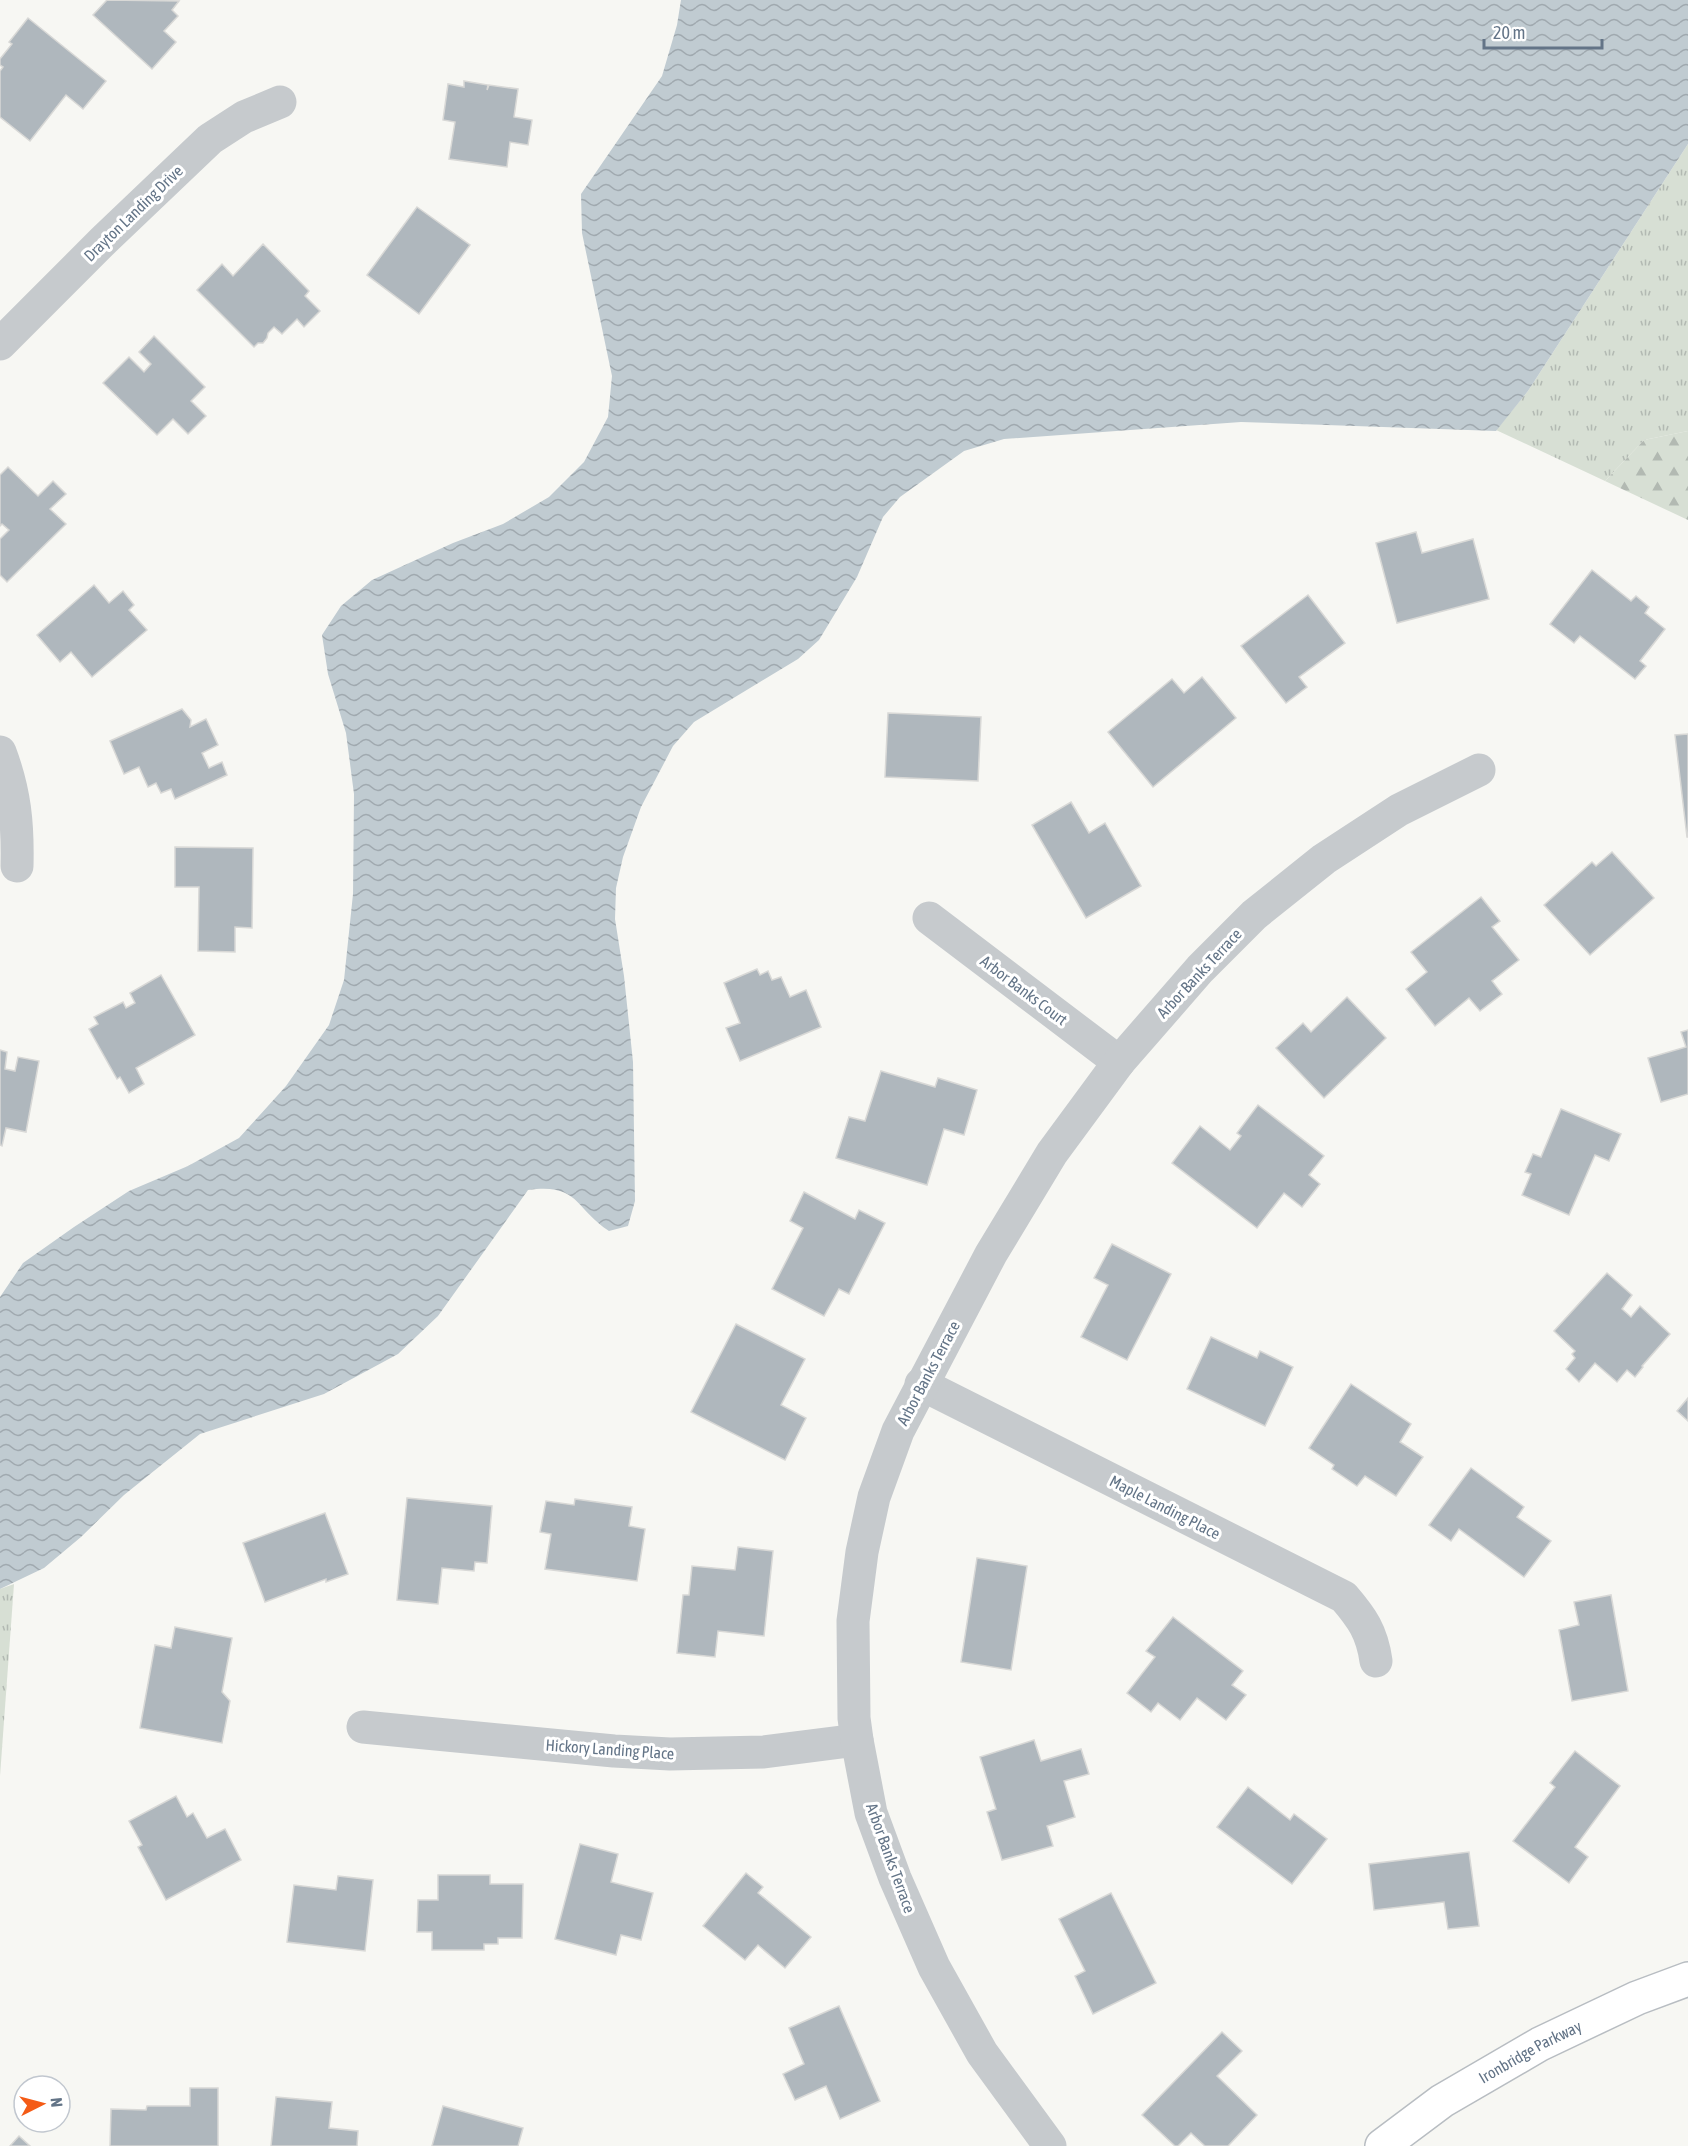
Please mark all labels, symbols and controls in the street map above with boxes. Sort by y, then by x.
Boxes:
scale bar [1484,12,1602,50]
text: 20 m [1493,22,1525,43]
street label: Drayton Landing Drive [80,161,187,265]
street label: Arbor Banks Terrace [1153,925,1245,1021]
street label: Arbor Banks Court [977,952,1071,1029]
street label: Arbor Banks Terrace [893,1318,963,1428]
street label: Maple Landing Place [1106,1471,1223,1543]
street label: Hickory Landing Place [545,1736,675,1763]
street label: Arbor Banks Terrace [863,1801,919,1915]
street label: Ironbridge Parkway [1476,2017,1585,2087]
north arrow [12,2074,72,2134]
text: N [47,2097,66,2108]

